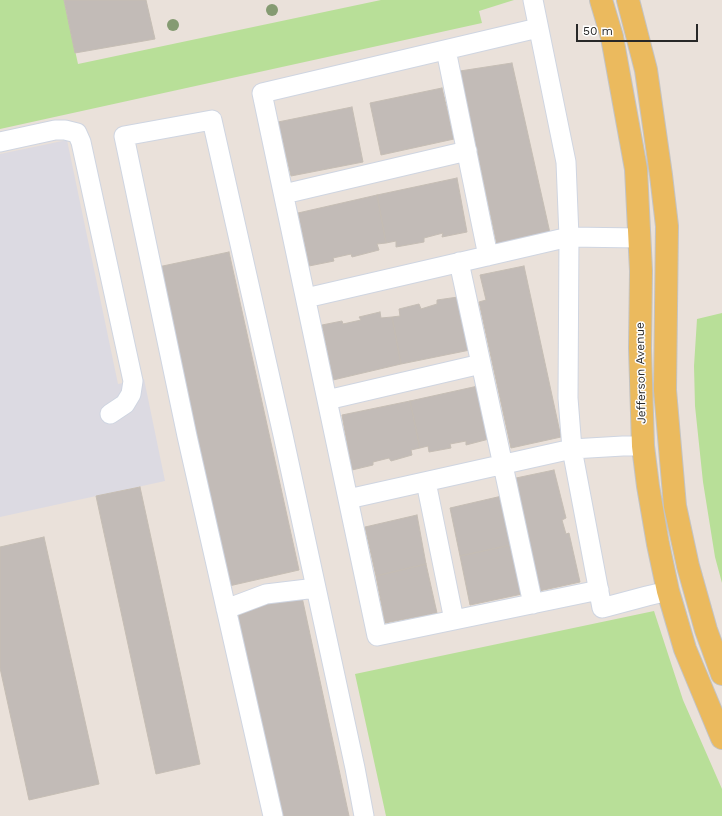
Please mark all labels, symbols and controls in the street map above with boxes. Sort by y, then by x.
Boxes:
scale bar [578,16,700,42]
text: 50 m [583,24,613,38]
street label: Jefferson Avenue [633,322,649,424]

